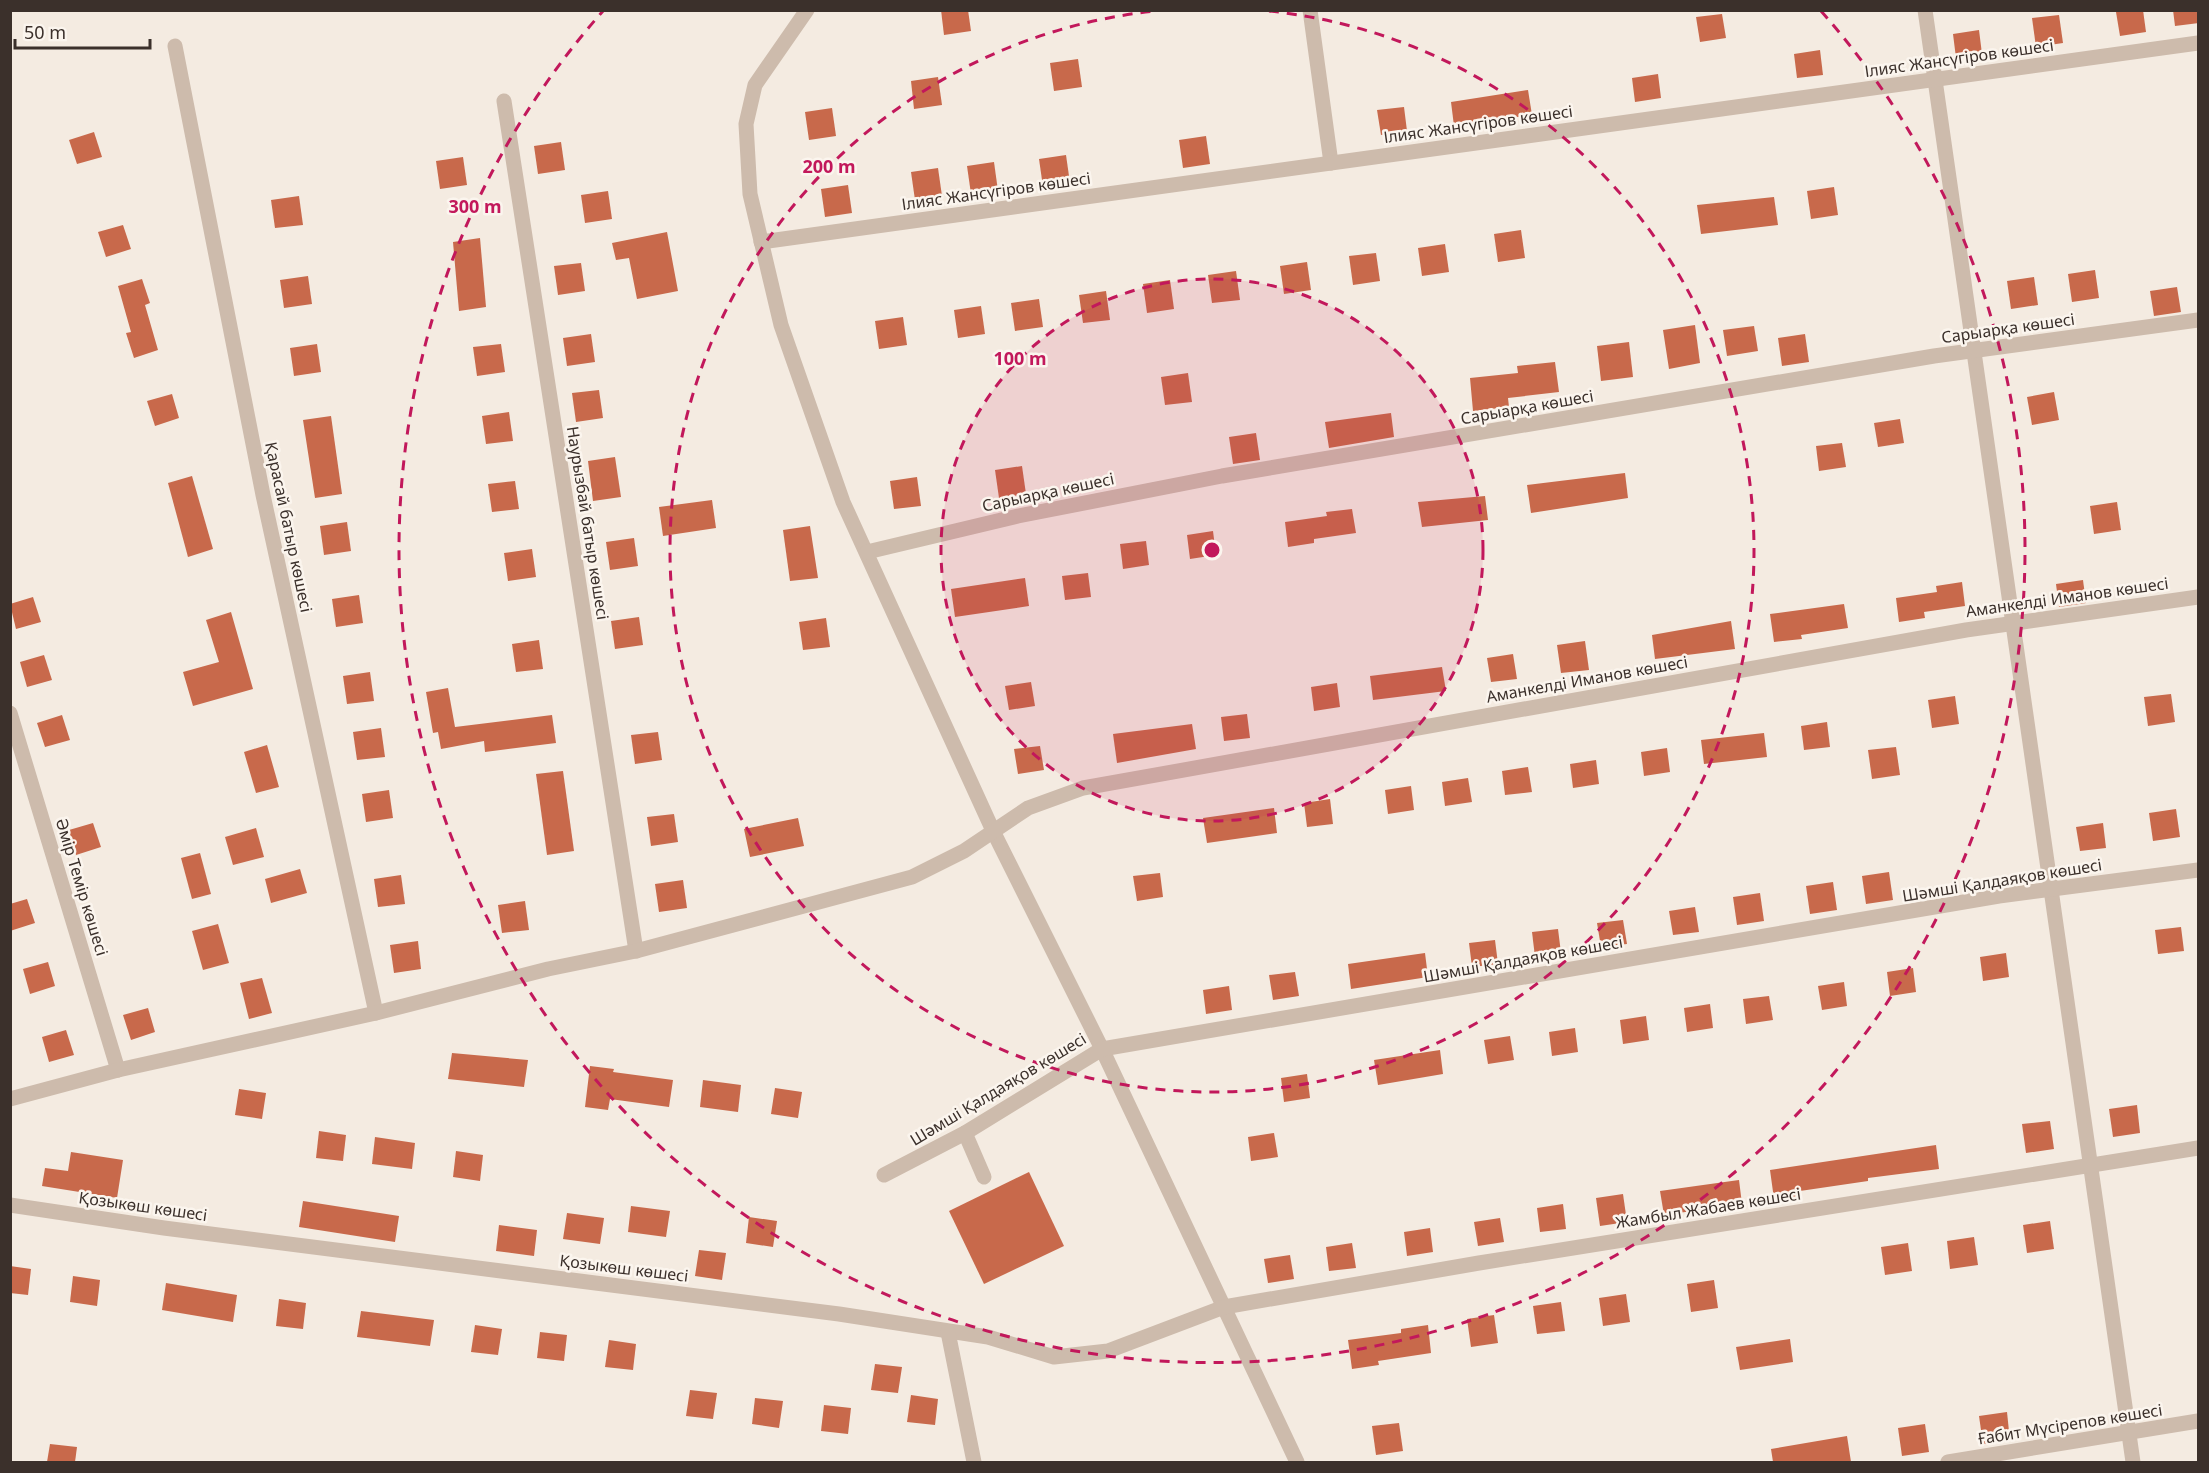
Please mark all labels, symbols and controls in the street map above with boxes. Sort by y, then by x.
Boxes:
scale bar [15,12,150,50]
text: 50 m [24,20,66,44]
street label: Ілияс Жансүгіров көшесі [1863,34,2055,82]
street label: Ілияс Жансүгіров көшесі [1382,100,1574,148]
text: 200 m [802,154,856,178]
street label: Ілияс Жансүгіров көшесі [900,167,1092,215]
text: 300 m [448,194,502,218]
street label: Сарыарқа көшесі [1940,308,2076,348]
text: 100 m [993,346,1047,370]
street label: Сарыарқа көшесі [1459,384,1595,430]
street label: Наурызбай батыр көшесі [562,425,614,621]
street label: Қарасай батыр көшесі [260,440,318,614]
street label: Сарыарқа көшесі [980,467,1116,517]
centre of rings [1202,540,1222,560]
street label: Аманкелді Иманов көшесі [1964,572,2170,622]
street label: Аманкелді Иманов көшесі [1484,650,1690,708]
street label: Әмір Темір көшесі [51,816,113,958]
street label: Шәмші Қалдаяқов көшесі [1901,853,2103,907]
street label: Шәмші Қалдаяқов көшесі [1422,931,1624,987]
street label: Шәмші Қалдаяқов көшесі [906,1028,1090,1150]
street label: Жамбыл Жабаев көшесі [1614,1182,1802,1234]
street label: Қозыкөш көшесі [77,1186,209,1226]
street label: Қозыкөш көшесі [558,1249,690,1287]
street label: Ғабит Мүсірепов көшесі [1976,1399,2164,1449]

